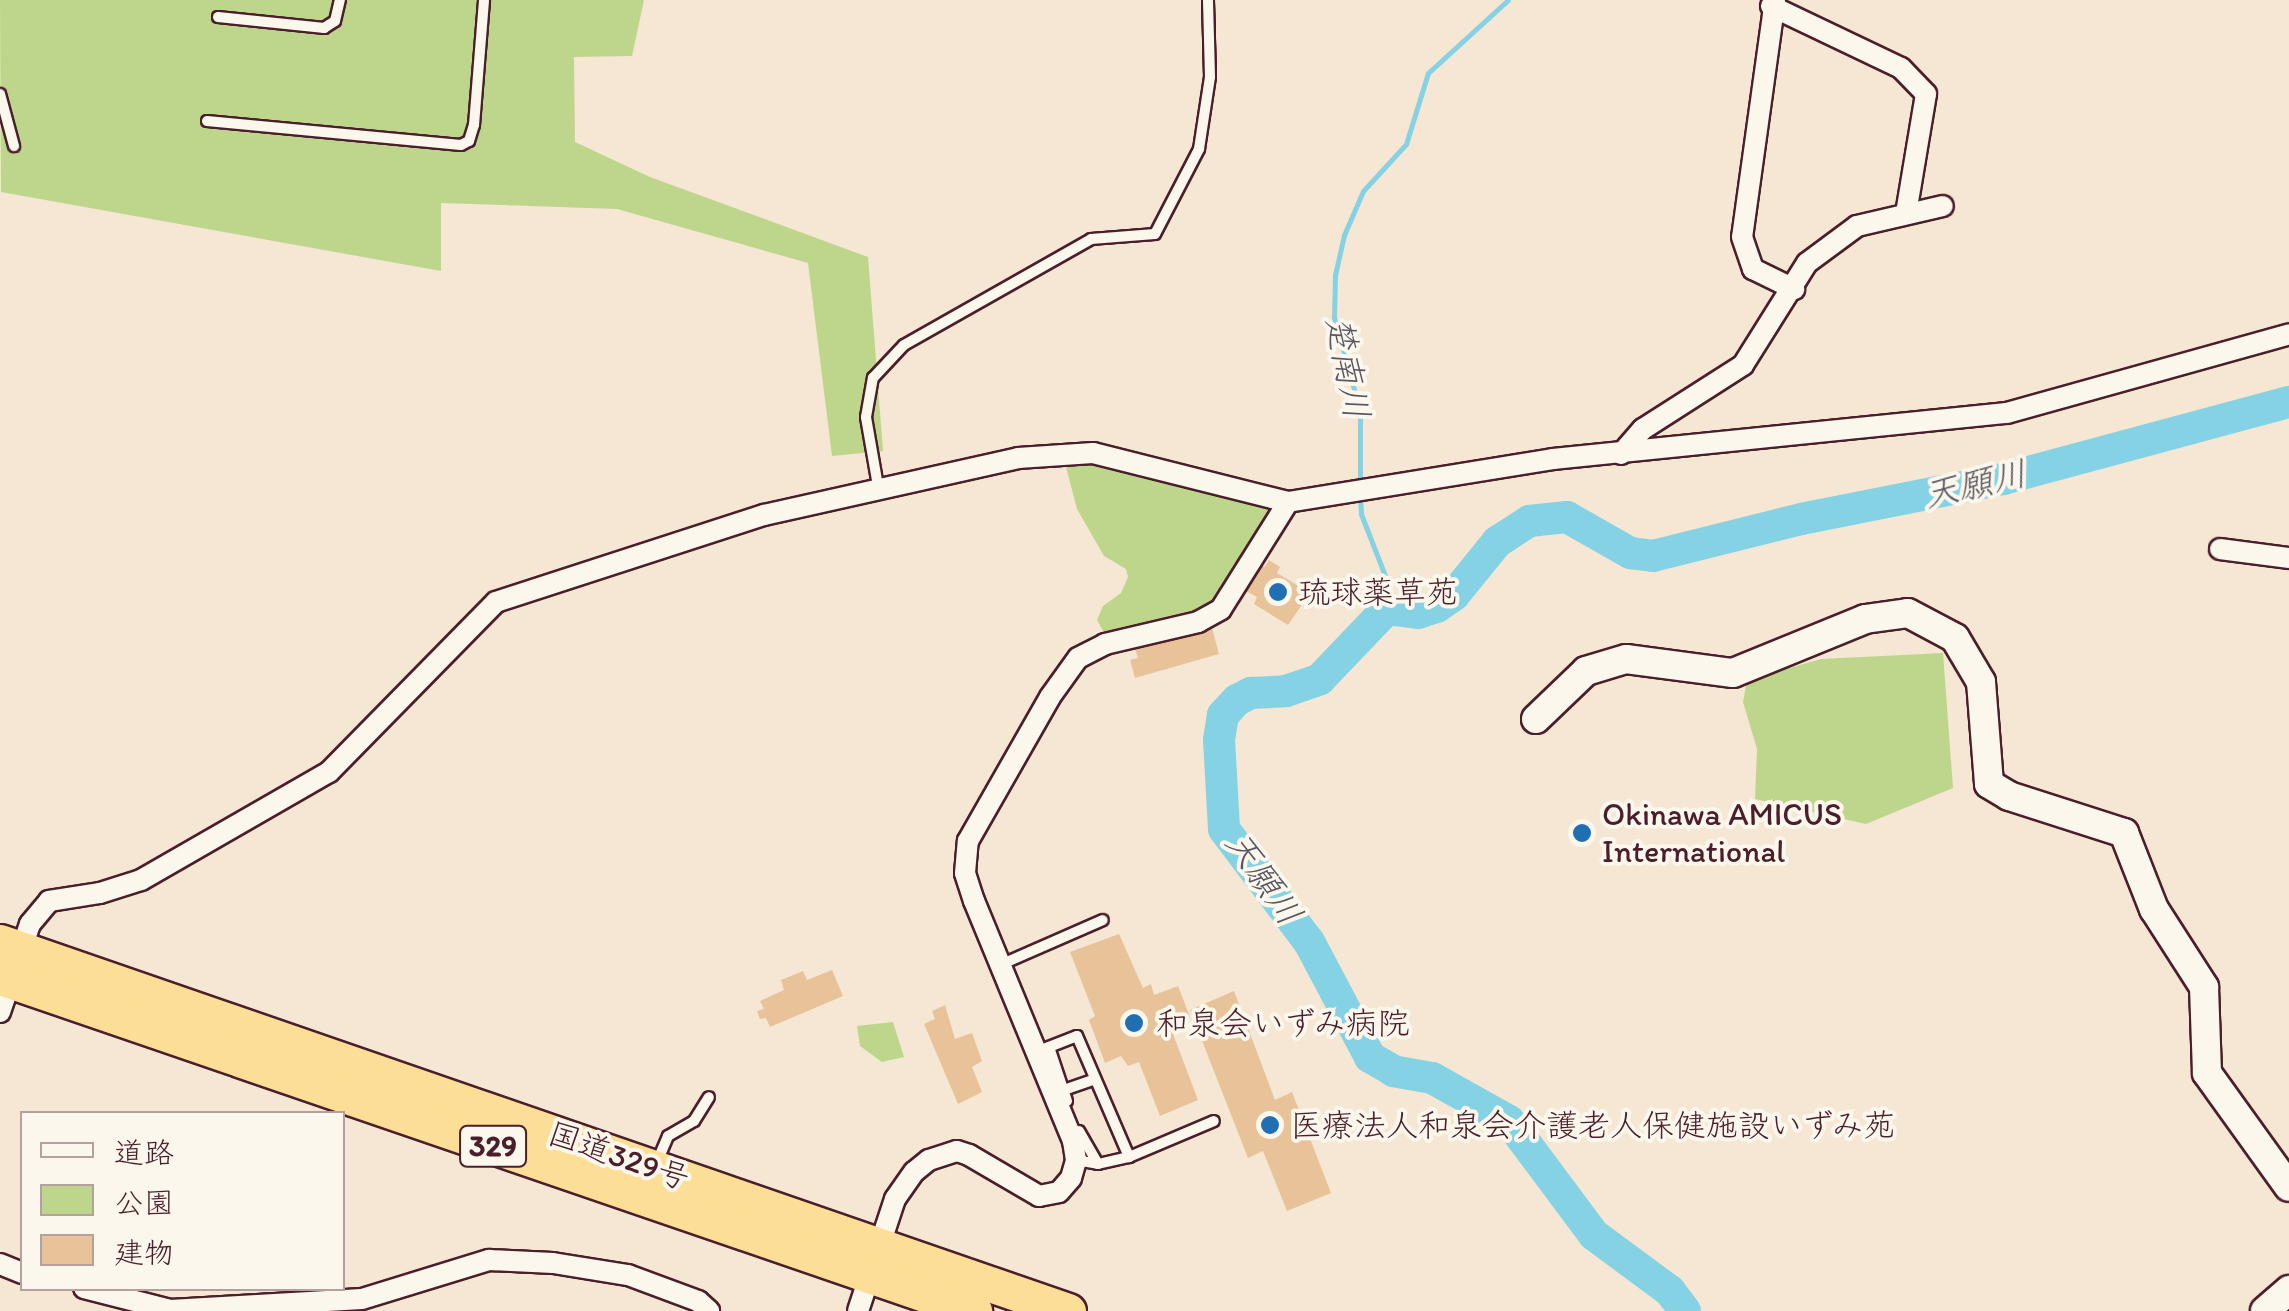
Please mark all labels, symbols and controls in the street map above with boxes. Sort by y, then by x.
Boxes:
water label: 楚南川 [1317,311,1379,423]
water label: 天願川 [1919,452,2031,516]
place label: 琉球薬草苑 [1298,573,1458,611]
marker: 琉球薬草苑 [1267,581,1289,603]
place label: Okinawa AMICUS International [1602,796,1842,871]
marker: Okinawa AMICUS International [1571,822,1593,844]
water label: 天願川 [1217,823,1311,933]
place label: 和泉会いずみ病院 [1156,1004,1412,1042]
marker: 和泉会いずみ病院 [1121,1010,1147,1036]
place label: 医療法人和泉会介護老人保健施設いずみ苑 [1290,1106,1898,1144]
legend [20,1111,345,1291]
street label: 国道329号 [543,1114,695,1198]
marker: 医療法人和泉会介護老人保健施設いずみ苑 [1259,1114,1281,1136]
road number: 329 [458,1121,528,1171]
text: 道路 [114,1134,174,1171]
text: 公園 [114,1184,174,1221]
text: 建物 [114,1234,174,1271]

